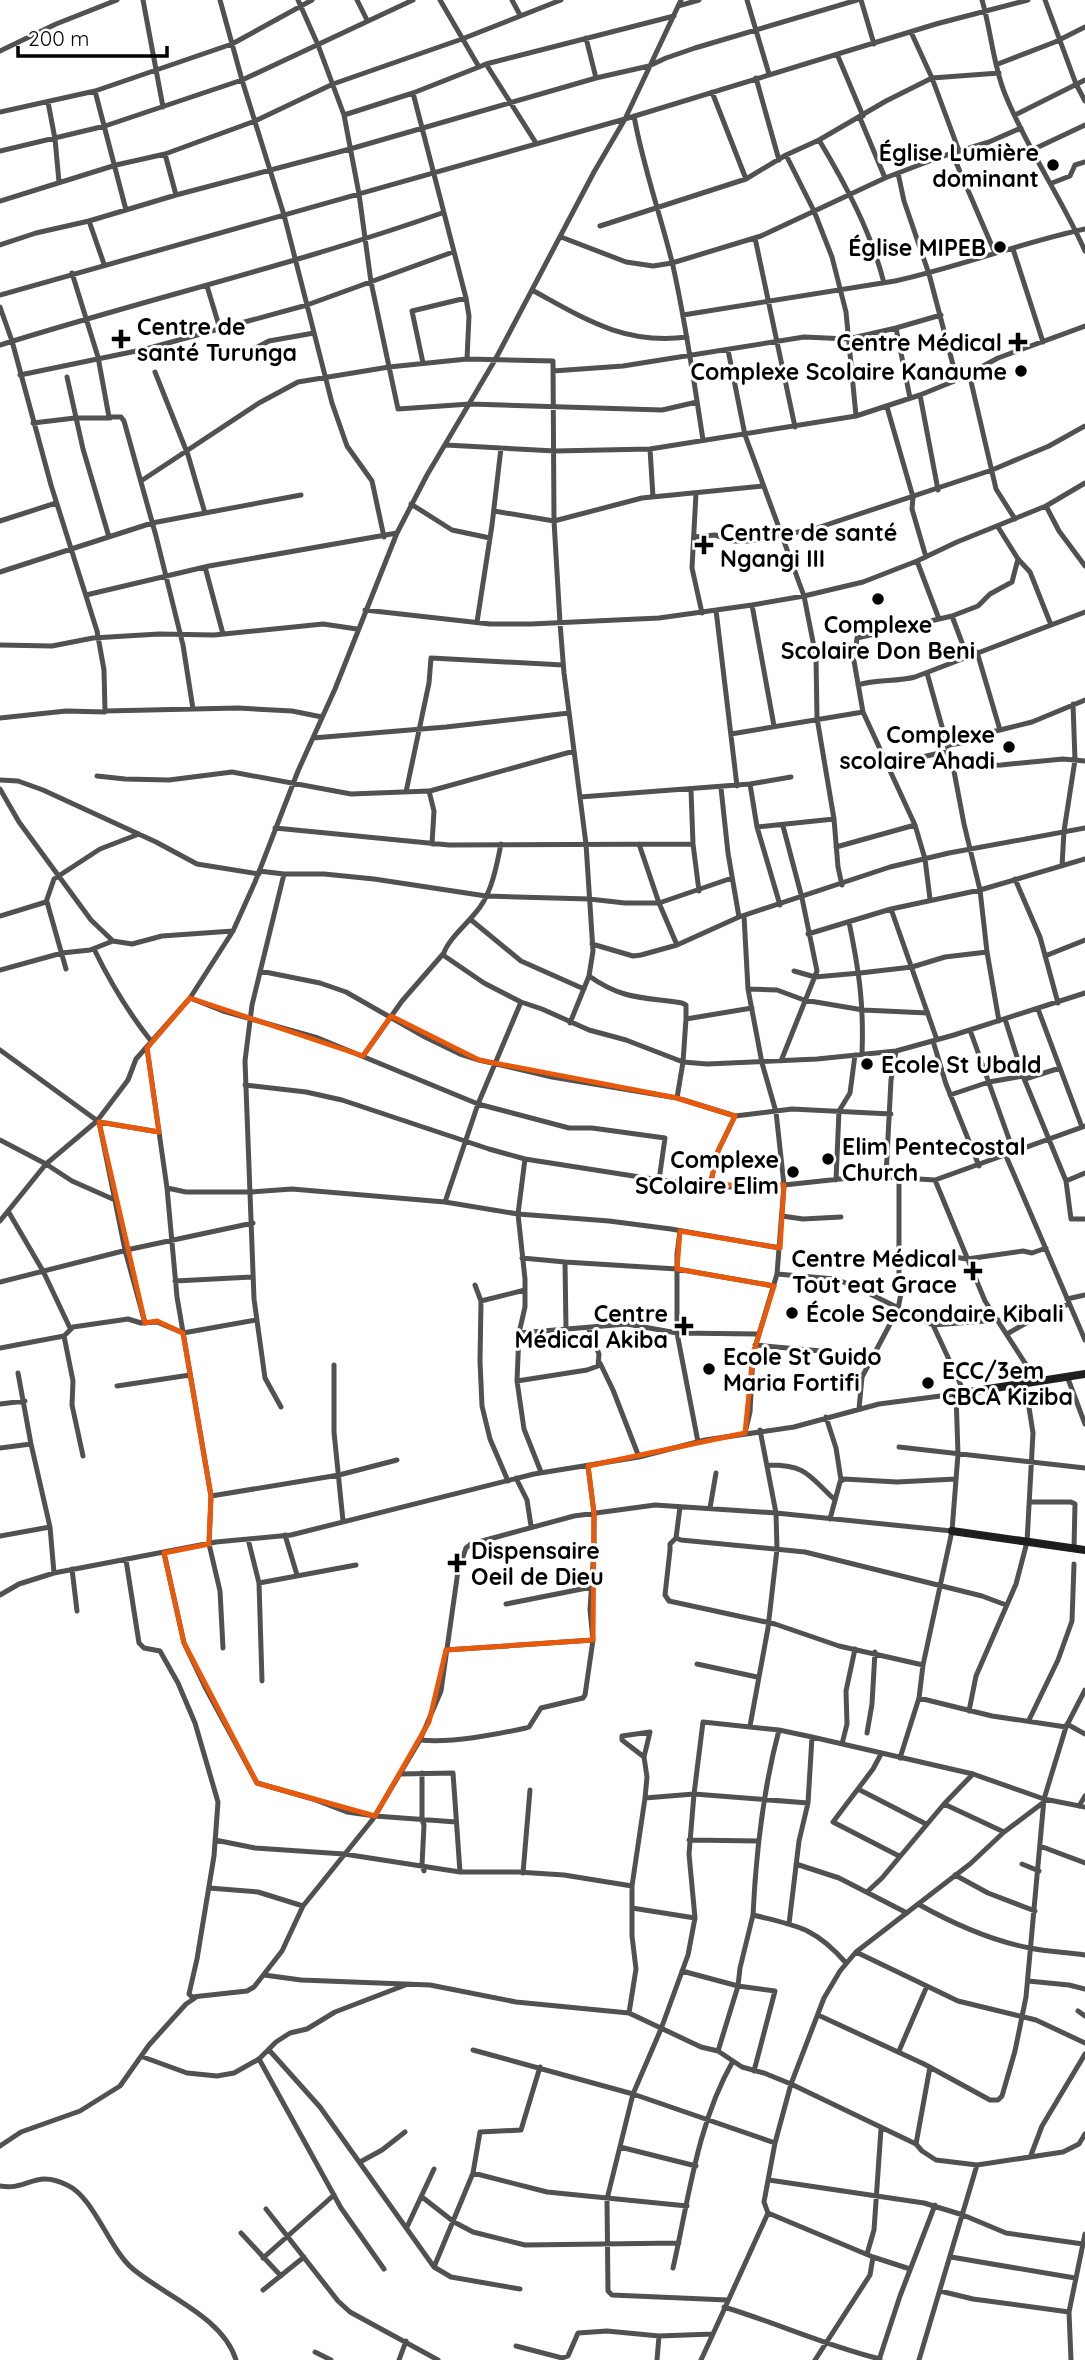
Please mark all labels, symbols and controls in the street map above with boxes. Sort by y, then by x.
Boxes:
scale bar [18,14,166,58]
text: 200 m [28,25,90,51]
place label: Église Lumière dominant [879,138,1039,193]
marker: Église Lumière dominant [1045,157,1061,173]
place label: Église MIPEB [848,233,986,262]
marker: Église MIPEB [992,239,1008,255]
place label: Centre de santé Turunga [137,312,297,367]
place label: Centre Médical [837,328,1002,357]
marker: Centre de santé Turunga [111,329,131,349]
marker: Centre Médical [1008,332,1028,352]
place label: Complexe Scolaire Kanaume [690,357,1007,386]
marker: Complexe Scolaire Kanaume [1013,363,1029,379]
place label: Centre de santé Ngangi III [720,518,897,573]
marker: Centre de santé Ngangi III [694,535,714,555]
marker: Complexe Scolaire Don Beni [870,591,886,607]
place label: Complexe Scolaire Don Beni [781,610,975,665]
place label: Complexe scolaire Ahadi [840,720,995,775]
marker: Complexe scolaire Ahadi [1001,739,1017,755]
place label: Ecole St Ubald [881,1050,1041,1079]
marker: Ecole St Ubald [859,1056,875,1072]
place label: Elim Pentecostal Church [842,1132,1026,1187]
place label: Complexe SColaire Elim [635,1145,779,1200]
marker: Elim Pentecostal Church [820,1151,836,1167]
marker: Complexe SColaire Elim [785,1164,801,1180]
place label: Centre Médical Tout eat Grace [792,1244,957,1299]
marker: Centre Médical Tout eat Grace [963,1261,983,1281]
place label: Centre Médical Akiba [515,1299,668,1354]
place label: École Secondaire Kibali [806,1299,1064,1328]
marker: École Secondaire Kibali [784,1305,800,1321]
marker: Centre Médical Akiba [674,1316,694,1336]
place label: Ecole St Guido Maria Fortifi [723,1342,882,1397]
place label: ECC/3em CBCA Kiziba [942,1356,1073,1411]
marker: Ecole St Guido Maria Fortifi [701,1361,717,1377]
marker: ECC/3em CBCA Kiziba [920,1375,936,1391]
place label: Dispensaire Oeil de Dieu [471,1536,604,1591]
marker: Dispensaire Oeil de Dieu [449,1555,465,1571]

